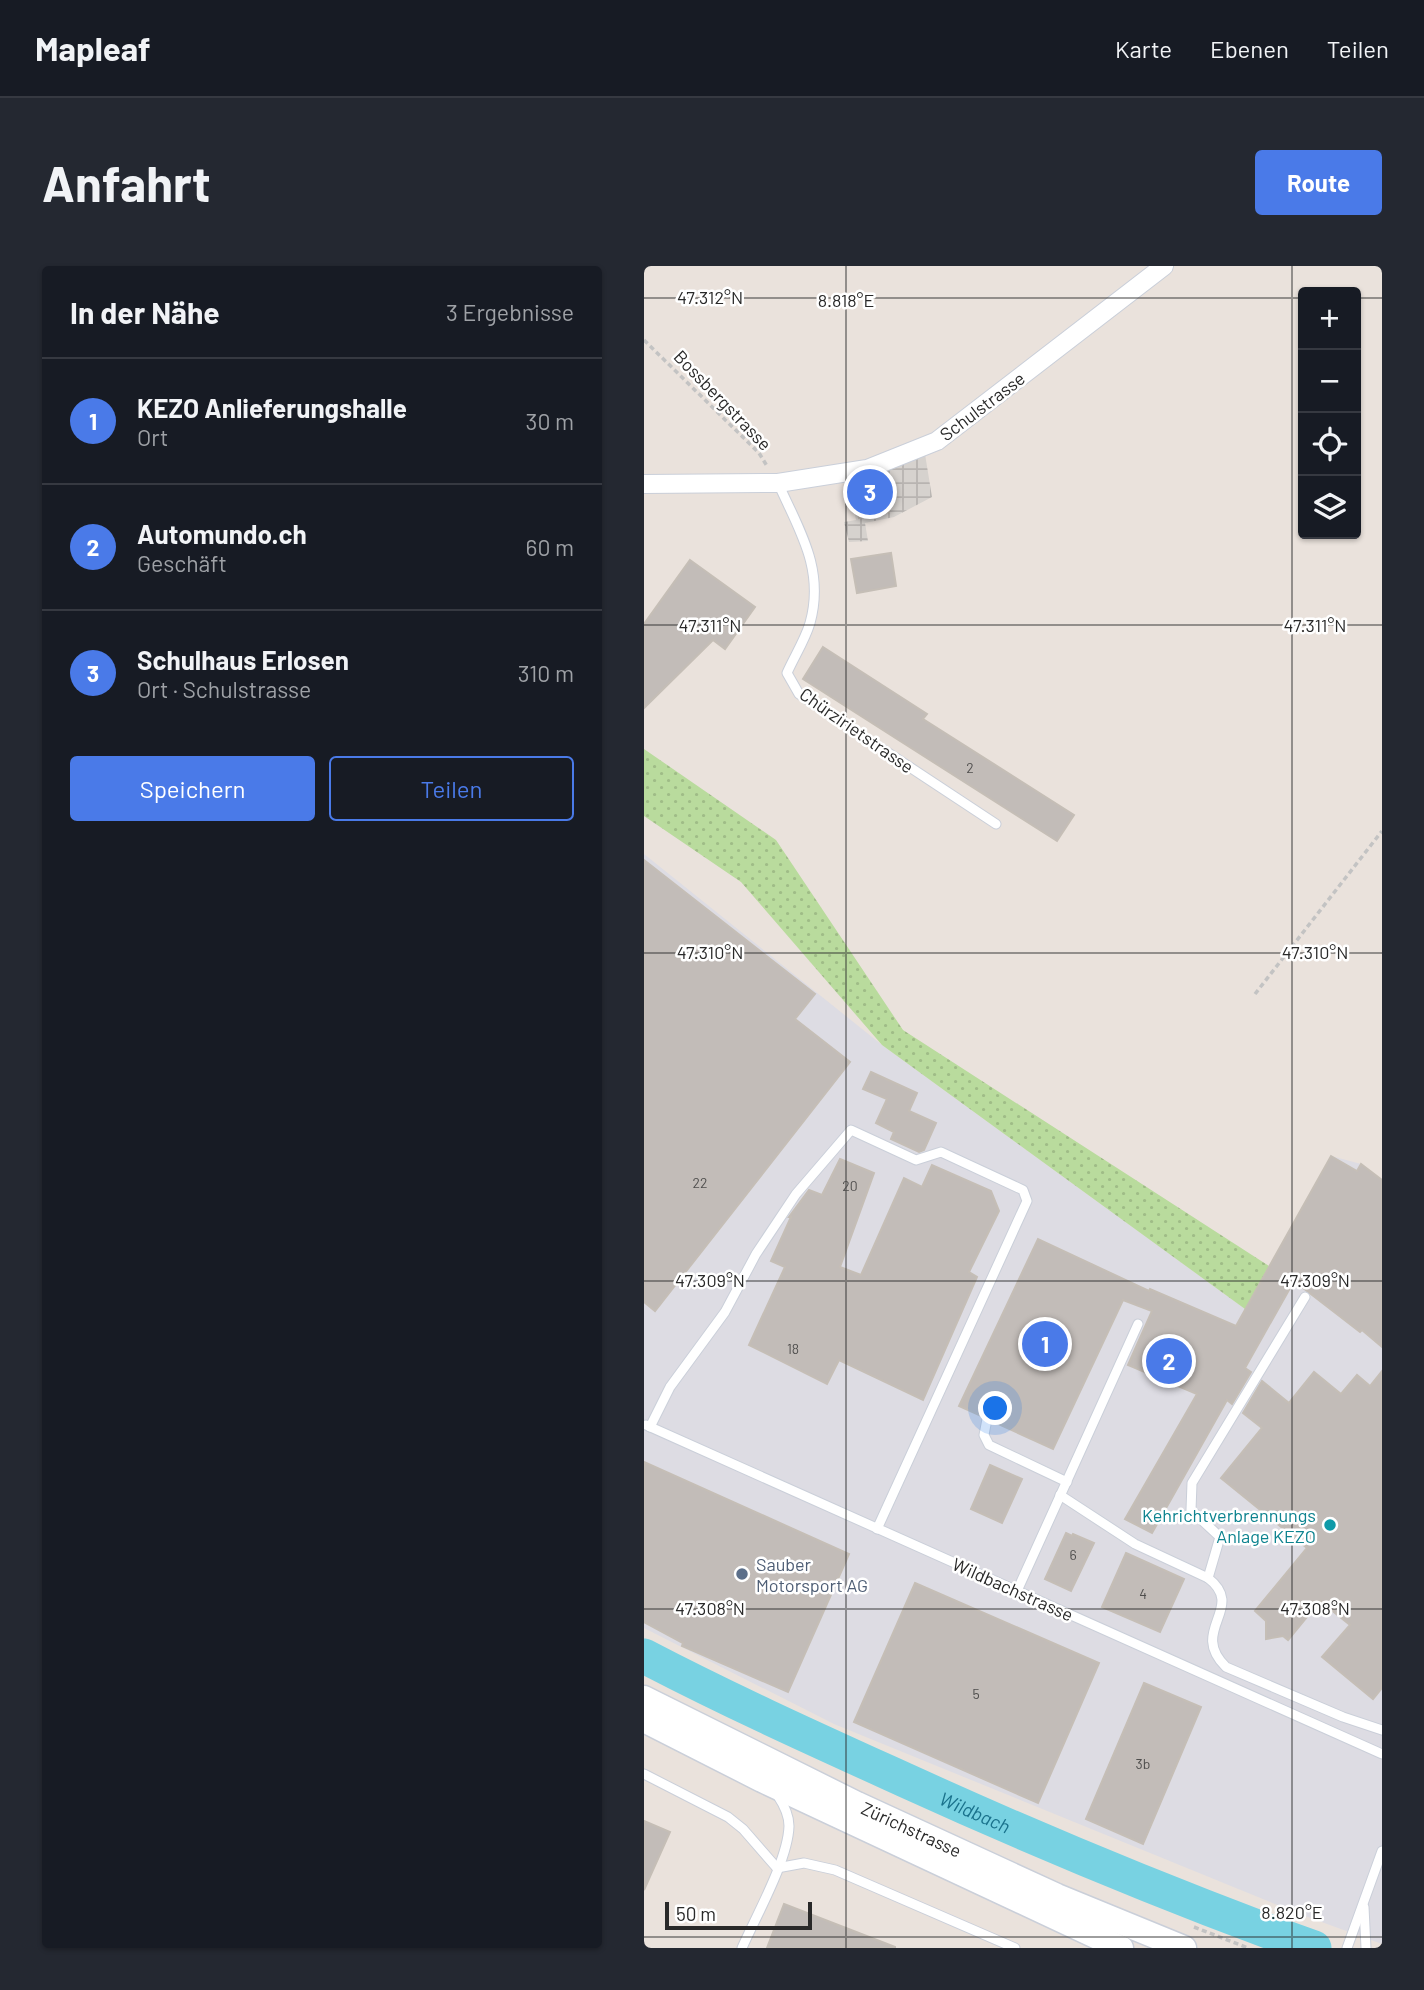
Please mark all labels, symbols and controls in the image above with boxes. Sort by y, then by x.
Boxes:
text: Mapleaf [35,28,151,68]
text: Karte [1115,34,1172,63]
text: Ebenen [1210,34,1289,63]
text: Teilen [1327,34,1389,63]
button: Route [1255,150,1382,215]
text: Anfahrt [42,153,211,212]
text: 47.312°N [677,286,743,308]
map controls [1298,287,1361,539]
button: + [1298,287,1361,350]
text: 8.818°E [818,289,874,311]
text: In der Nähe [70,294,220,330]
text: 3 Ergebnisse [446,298,574,326]
street label: Bossbergstrasse [670,345,776,455]
button: − [1298,350,1361,413]
street label: Schulstrasse [935,367,1029,445]
text: KEZO Anlieferungshalle [137,392,407,423]
text: 1 [89,407,97,435]
text: 30 m [526,407,574,435]
button: locate [1298,413,1361,476]
text: Ort [137,423,168,451]
pin: 3 [847,466,893,518]
button: layers [1298,476,1361,539]
text: Automundo.ch [137,518,307,549]
text: 2 [87,533,99,561]
text: 60 m [526,533,574,561]
text: Geschäft [137,549,227,577]
text: 47.311°N [679,614,741,636]
text: 47.311°N [1284,614,1346,636]
text: Schulhaus Erlosen [137,644,349,675]
text: 3 [87,659,99,687]
text: 310 m [518,659,574,687]
text: Ort · Schulstrasse [137,675,311,703]
street label: Chürzirietstrasse [796,682,918,778]
button: Speichern [70,756,315,821]
button: Teilen [329,756,574,821]
house number: 2 [966,759,974,776]
text: 47.310°N [677,941,743,963]
text: 47.310°N [1282,941,1348,963]
house number: 22 [692,1174,708,1191]
house number: 20 [842,1177,858,1194]
text: 47.309°N [675,1269,745,1291]
text: 47.309°N [1280,1269,1350,1291]
pin: 1 [1022,1318,1068,1370]
pin: 2 [1146,1335,1192,1387]
house number: 18 [787,1340,799,1357]
your location [978,1391,1012,1425]
place label: Kehrichtverbrennungs Anlage KEZO [1142,1504,1316,1547]
marker: Kehrichtverbrennungs Anlage KEZO [1322,1517,1338,1533]
house number: 6 [1069,1546,1077,1563]
place label: Sauber Motorsport AG [756,1553,868,1596]
street label: Wildbachstrasse [949,1553,1077,1625]
marker: Sauber Motorsport AG [734,1566,750,1582]
house number: 4 [1139,1585,1147,1602]
text: 47.308°N [675,1597,745,1619]
text: 47.308°N [1280,1597,1350,1619]
house number: 5 [972,1685,980,1702]
house number: 3b [1136,1755,1150,1772]
water label: Wildbach [936,1786,1014,1837]
street label: Zürichstrasse [858,1797,965,1862]
scale bar [665,1899,812,1931]
text: 8.820°E [1261,1901,1323,1923]
text: 50 m [676,1902,716,1925]

